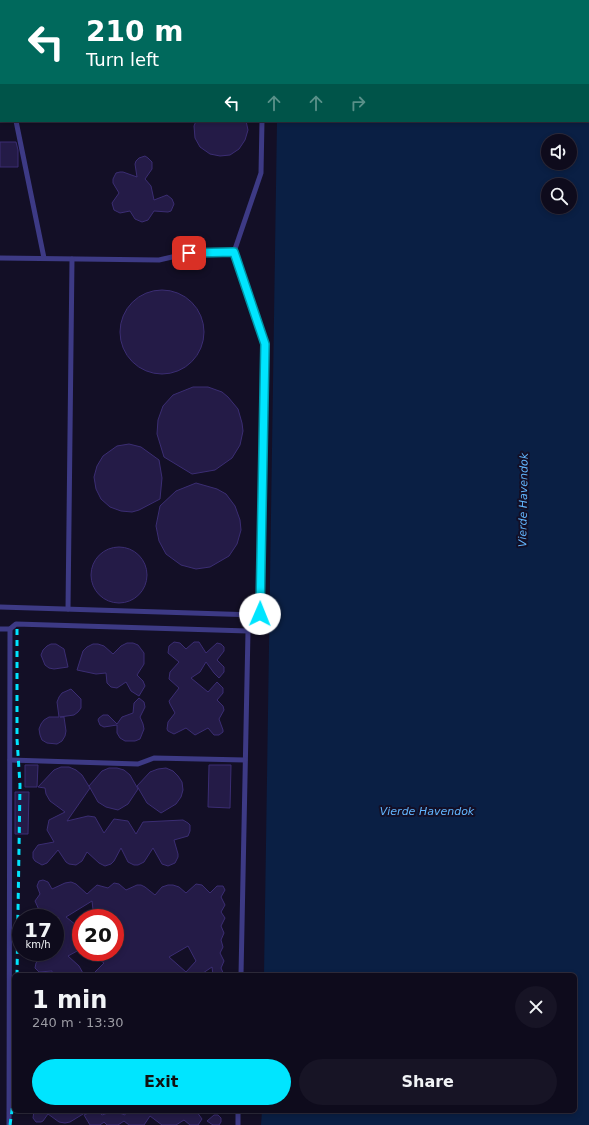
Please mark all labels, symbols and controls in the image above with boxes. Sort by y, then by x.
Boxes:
text: 210 m [86,15,183,48]
icon: left [20,16,72,68]
text: Turn left [86,49,159,70]
icon: left [221,92,243,114]
icon: ahead [263,92,285,114]
icon: ahead [305,92,327,114]
icon: right [347,92,369,114]
map controls [541,134,577,214]
button: sound [541,134,577,170]
button: search [541,178,577,214]
pin [172,236,206,270]
icon: arrive [178,242,200,264]
water label: Vierde Havendok [516,452,531,547]
position arrow [239,593,281,635]
water label: Vierde Havendok [380,805,475,818]
speed limit sign: 20 [72,909,124,961]
text: 17 [24,918,52,942]
text: km/h [25,939,51,950]
text: 1 min [32,986,107,1014]
button: close [515,986,557,1028]
text: 240 m · 13:30 [32,1015,123,1030]
button: Exit [32,1059,291,1105]
button: Share [299,1059,557,1105]

